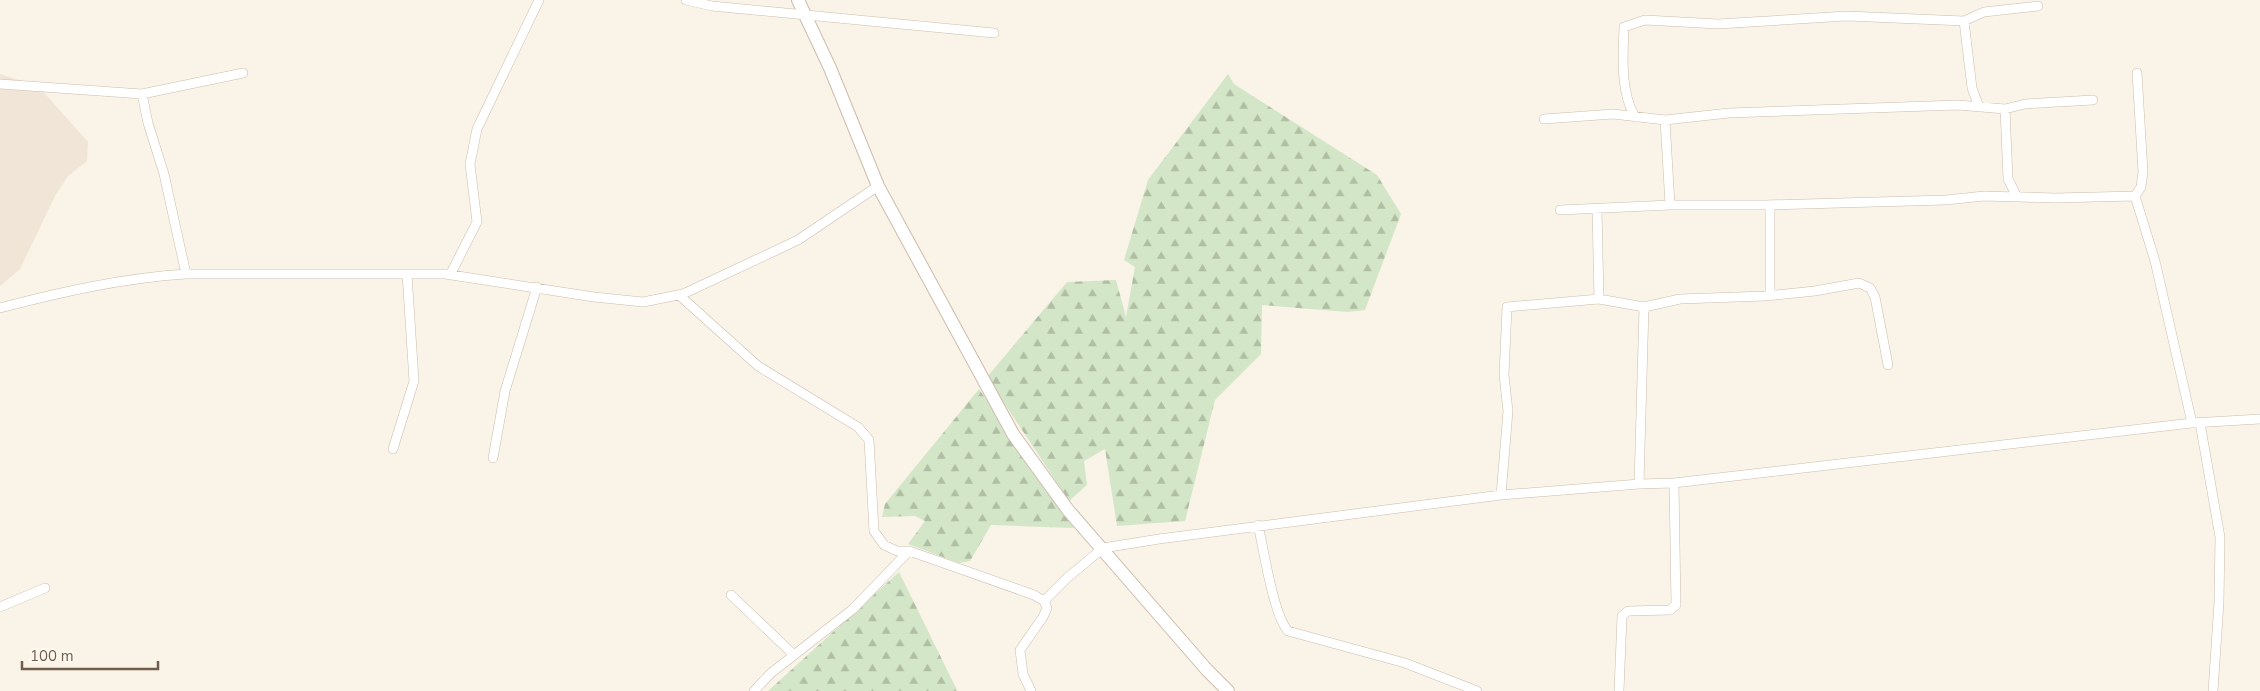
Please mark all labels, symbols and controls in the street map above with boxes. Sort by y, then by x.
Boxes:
scale bar [22,638,159,670]
text: 100 m [30,646,74,666]

